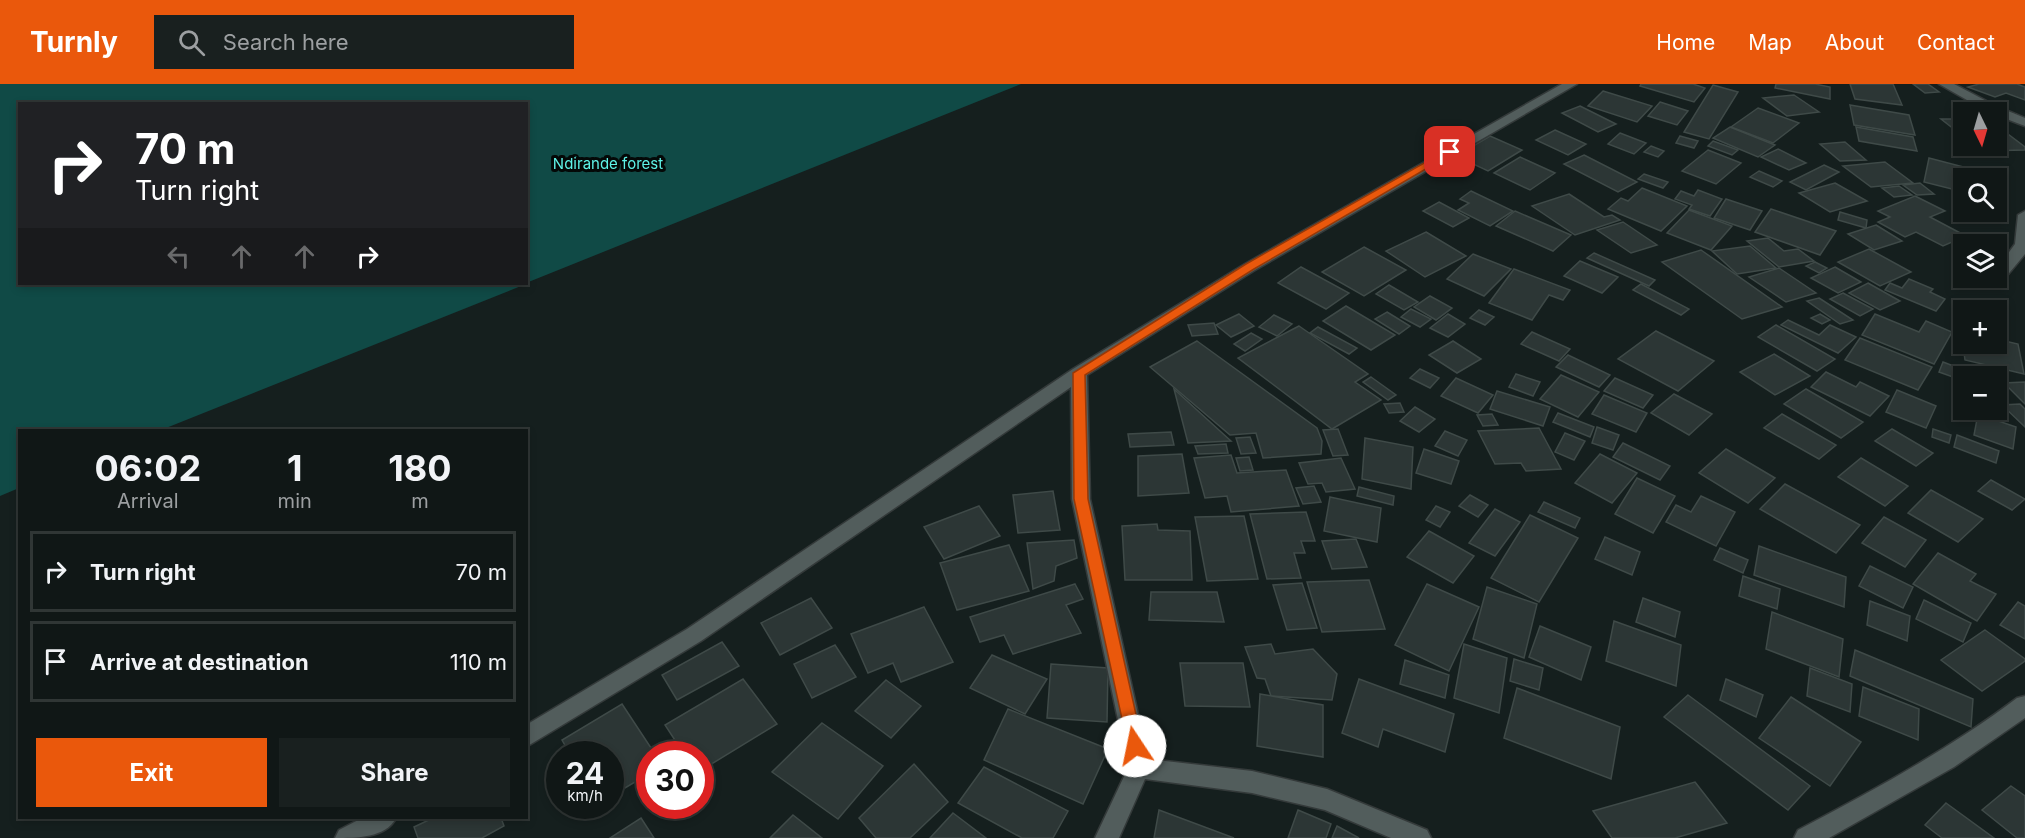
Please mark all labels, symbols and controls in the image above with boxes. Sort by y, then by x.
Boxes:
search box [154,15,574,69]
text: Turnly [30,25,118,59]
icon: search [175,26,208,59]
text: Search here [223,29,349,55]
text: Home [1656,30,1715,55]
text: Map [1748,30,1792,55]
text: About [1825,30,1884,55]
text: Contact [1917,30,1995,55]
north arrow [1953,102,2007,156]
map controls [1953,102,2007,420]
text: 70 m [135,123,235,174]
icon: right [36,126,114,204]
pin [1424,126,1475,177]
icon: arrive [1433,135,1466,168]
park label: Ndirande forest [553,154,663,173]
button: search [1953,168,2007,222]
text: Turn right [135,174,259,207]
button: layers [1953,234,2007,288]
icon: left [162,240,195,273]
icon: ahead [225,240,258,273]
icon: ahead [288,240,321,273]
icon: right [351,240,384,273]
button: + [1953,300,2007,354]
button: − [1953,366,2007,420]
text: 06:02 [94,446,201,490]
text: 1 [287,446,302,490]
text: 180 [388,446,452,490]
text: Arrival [117,489,179,513]
text: min [278,489,312,513]
text: m [411,489,429,513]
icon: right [39,555,72,588]
text: Turn right [90,559,196,585]
text: 70 m [456,559,507,585]
icon: arrive [39,645,72,678]
text: Arrive at destination [90,649,309,675]
text: 110 m [450,649,507,675]
position arrow [1103,714,1167,778]
button: Exit [36,738,267,807]
button: Share [279,738,510,807]
speed limit sign: 30 [636,741,714,819]
text: 24 [566,755,604,791]
text: km/h [567,786,603,805]

